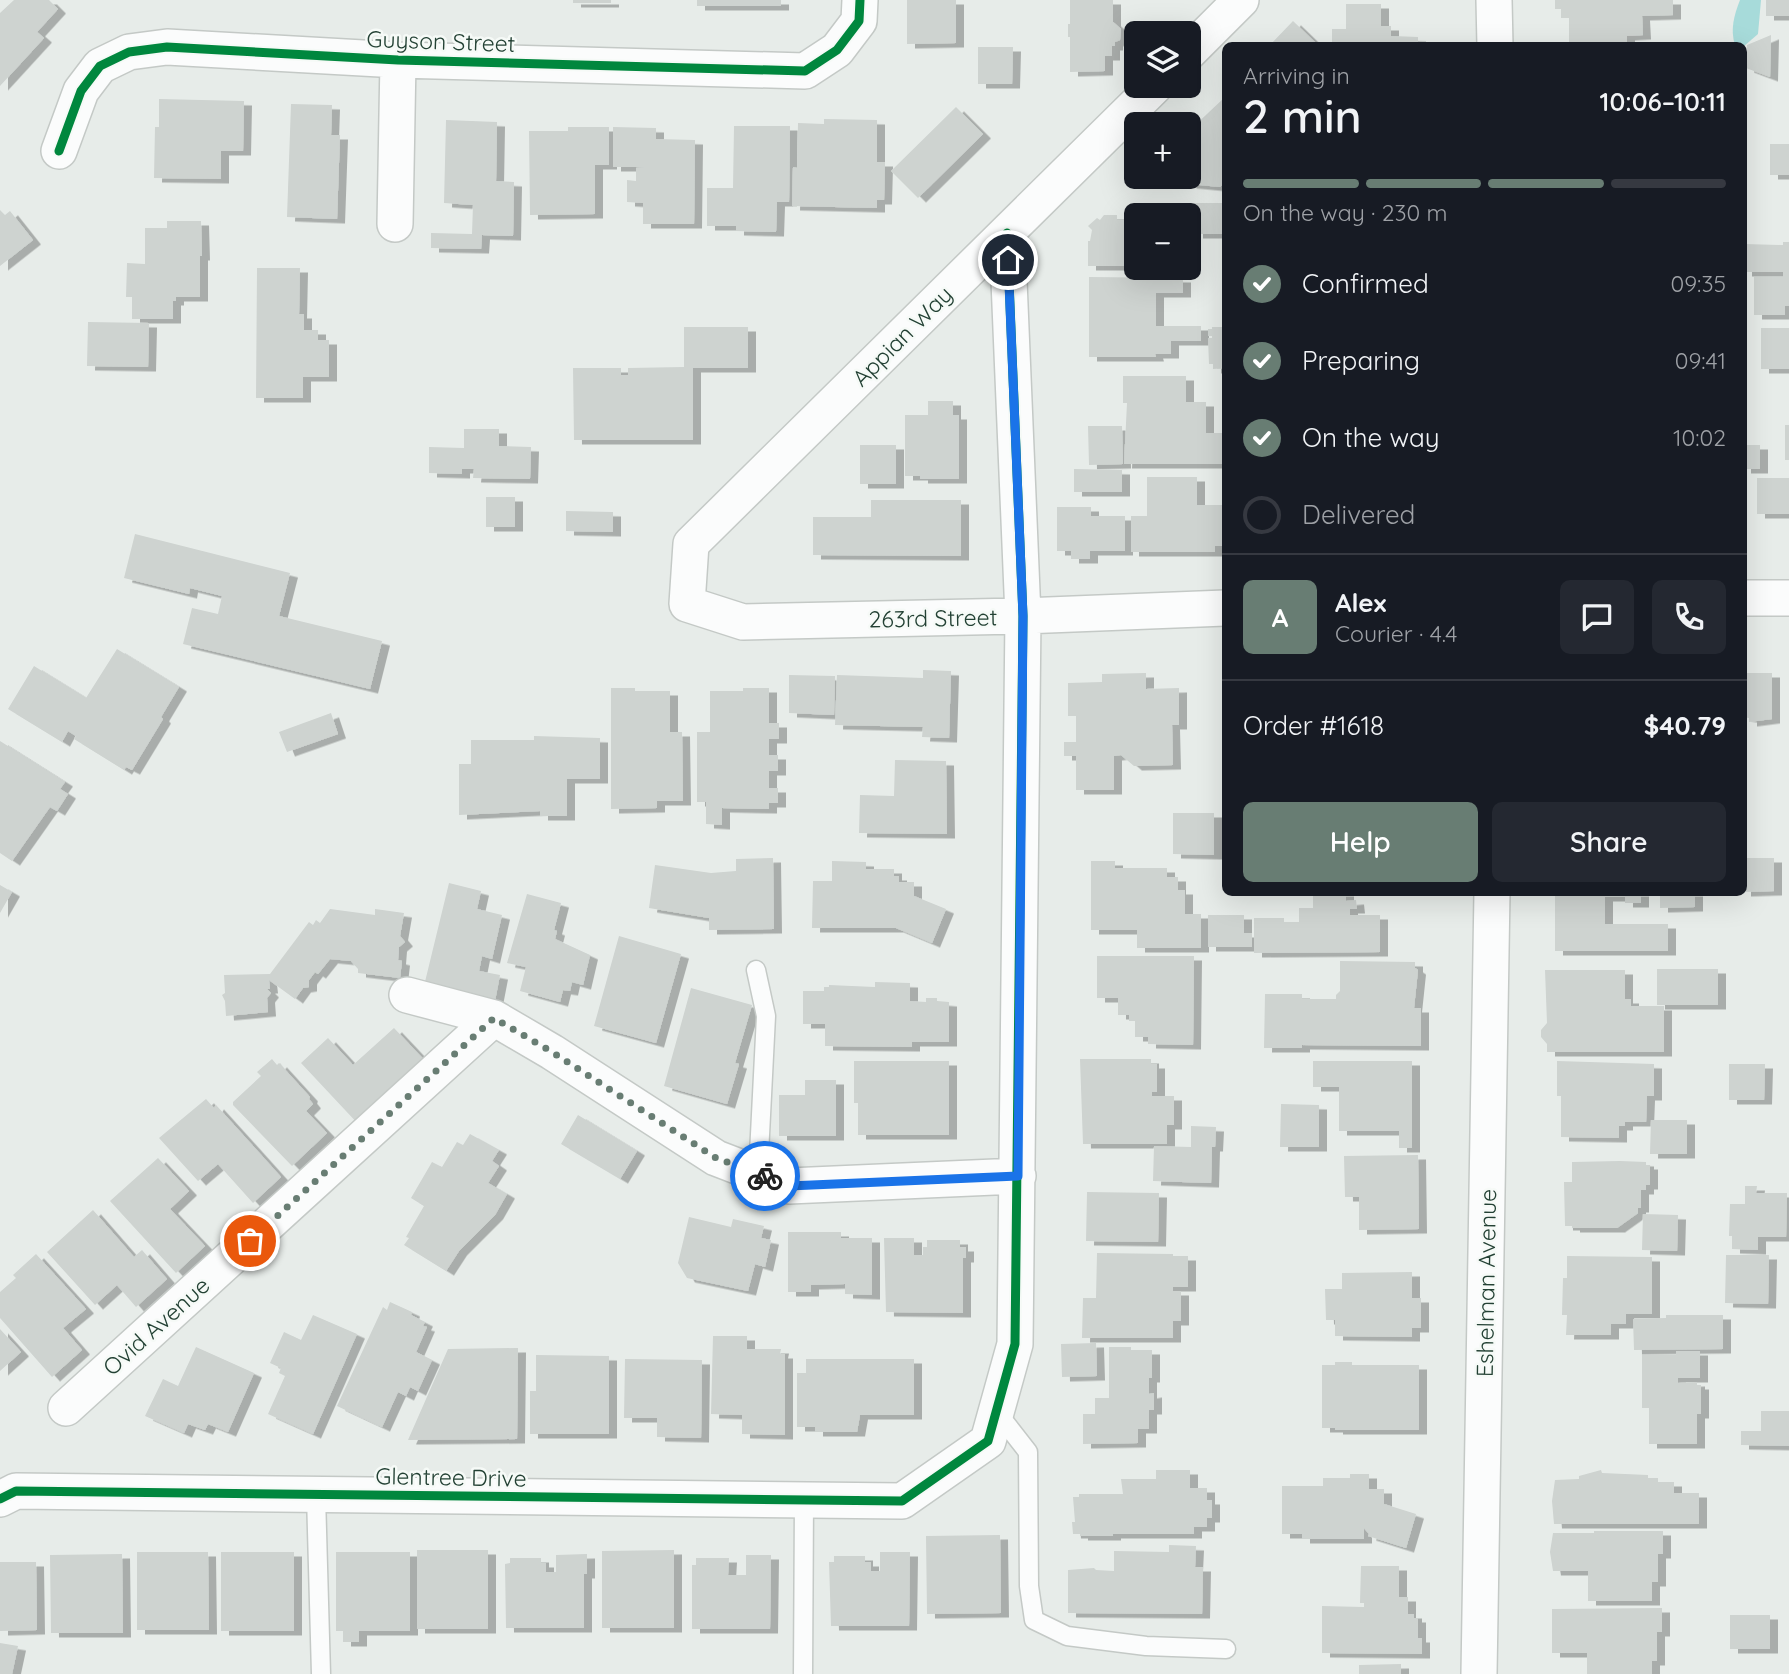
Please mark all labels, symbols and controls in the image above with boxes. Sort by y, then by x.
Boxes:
map controls [1124,21,1201,280]
button: layers [1124,21,1201,98]
street label: Guyson Street [366,24,516,58]
text: Arriving in [1243,61,1350,90]
text: 10:06–10:11 [1600,85,1726,118]
text: 2 min [1243,87,1362,145]
button: + [1124,112,1201,189]
text: On the way · 230 m [1243,198,1448,227]
button: − [1124,203,1201,280]
pin [978,230,1038,290]
icon: home [989,241,1027,279]
icon: check [1243,265,1281,303]
text: Confirmed [1302,267,1429,300]
text: 09:35 [1671,269,1726,298]
street label: Appian Way [846,280,958,392]
icon: check [1243,342,1281,380]
text: Preparing [1302,344,1420,377]
text: 09:41 [1675,346,1726,375]
icon: check [1243,419,1281,457]
text: On the way [1302,421,1440,454]
text: 10:02 [1673,423,1726,452]
text: Delivered [1302,498,1415,531]
button: chat [1560,580,1634,654]
button: phone [1652,580,1726,654]
text: Alex [1335,586,1386,619]
text: A [1272,601,1288,634]
street label: 263rd Street [868,602,998,634]
text: Courier · 4.4 [1335,619,1457,648]
text: Order #1618 [1243,709,1384,742]
text: $40.79 [1644,709,1726,742]
button: Help [1243,802,1478,882]
button: Share [1492,802,1726,882]
courier [730,1141,800,1211]
icon: bike [746,1157,784,1195]
street label: Eshelman Avenue [1470,1189,1502,1377]
pin [220,1211,280,1271]
icon: bag [231,1222,269,1260]
street label: Ovid Avenue [97,1271,215,1381]
street label: Glentree Drive [375,1461,527,1493]

